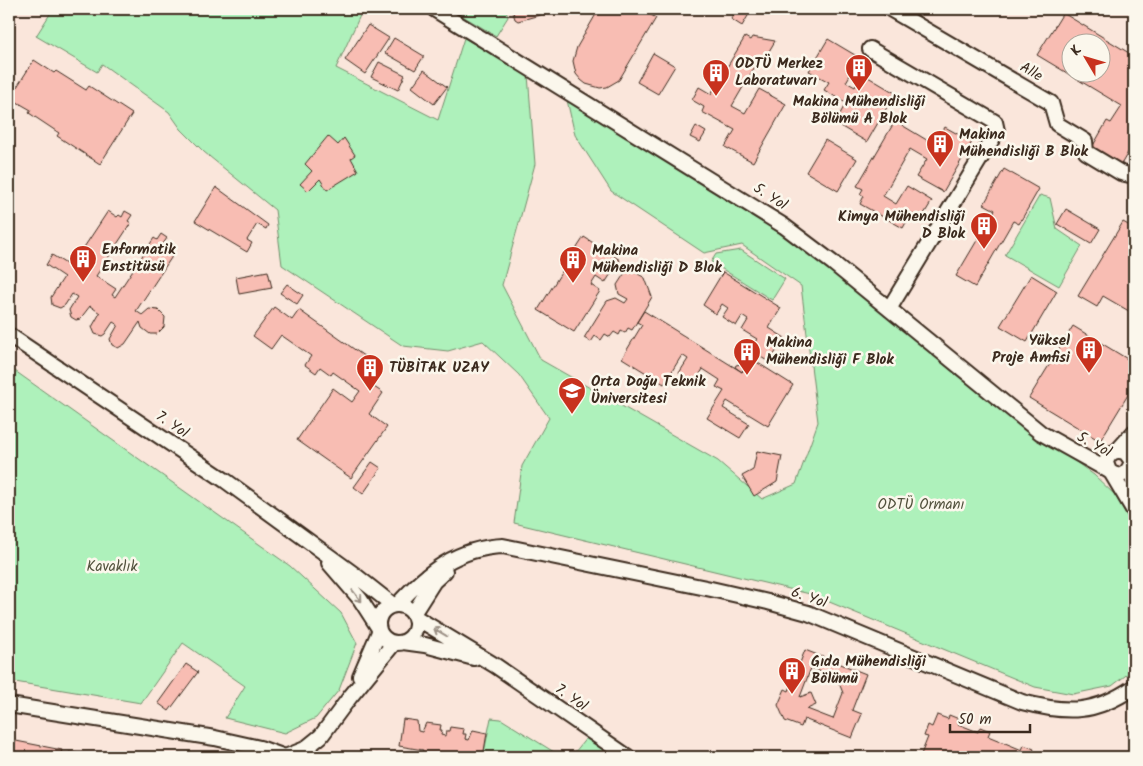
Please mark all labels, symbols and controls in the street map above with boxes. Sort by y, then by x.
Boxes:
north arrow [1060,32,1110,82]
text: K [1065,40,1088,61]
place label: ODTÜ Merkez Laboratuvarı [735,52,823,93]
building icon: Makina Mühendisliği Bölümü A Blok [844,53,874,92]
street label: Alle [1015,56,1047,88]
building icon: ODTÜ Merkez Laboratuvarı [701,58,731,97]
place label: Makina Mühendisliği Bölümü A Blok [793,90,926,131]
place label: Makina Mühendisliği B Blok [959,123,1089,164]
building icon: Makina Mühendisliği B Blok [925,129,955,168]
street label: 5. Yol [748,177,792,217]
place label: Kimya Mühendisliği D Blok [838,205,966,246]
building icon: Kimya Mühendisliği D Blok [969,211,999,250]
place label: Enformatik Enstitüsü [102,238,176,279]
place label: Makina Mühendisliği D Blok [592,239,722,280]
building icon: Enformatik Enstitüsü [68,244,98,283]
building icon: Makina Mühendisliği D Blok [558,245,588,284]
place label: Yüksel Proje Amfisi [992,329,1071,370]
place label: Makina Mühendisliği F Blok [766,331,894,372]
building icon: Yüksel Proje Amfisi [1074,335,1104,374]
building icon: Makina Mühendisliği F Blok [732,337,762,376]
building icon: TÜBİTAK UZAY [355,353,385,392]
place label: TÜBİTAK UZAY [389,356,490,380]
place label: Orta Doğu Teknik Üniversitesi [591,370,706,411]
school or university icon: Orta Doğu Teknik Üniversitesi [557,376,587,415]
street label: 7. Yol [151,405,194,445]
street label: 5. Yol [1072,426,1116,465]
park label: ODTÜ Ormanı [878,493,965,517]
park label: Kavaklık [87,555,138,579]
street label: 6. Yol [788,581,831,615]
one-way arrow [352,589,363,602]
one-way arrow [434,627,448,637]
place label: Gıda Mühendisliği Bölümü [811,650,927,691]
building icon: Gıda Mühendisliği Bölümü [777,656,807,695]
street label: 7. Yol [550,678,593,718]
scale bar [950,701,1030,733]
text: 50 m [958,708,992,732]

